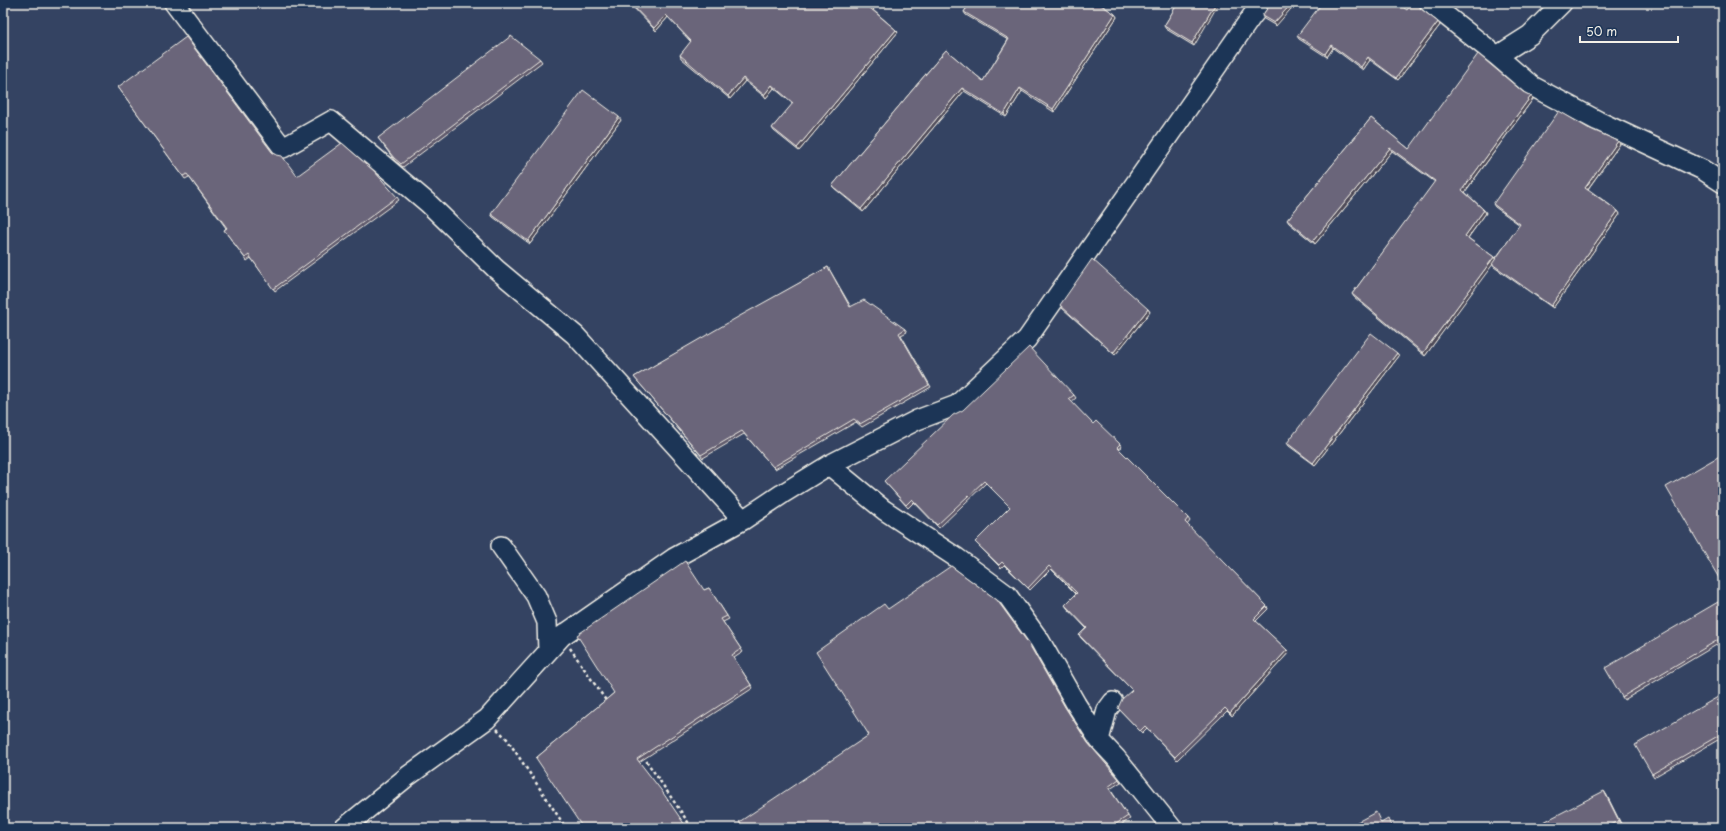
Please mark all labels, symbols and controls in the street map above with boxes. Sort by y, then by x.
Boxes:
scale bar [1580,18,1678,44]
text: 50 m [1586,22,1617,40]

